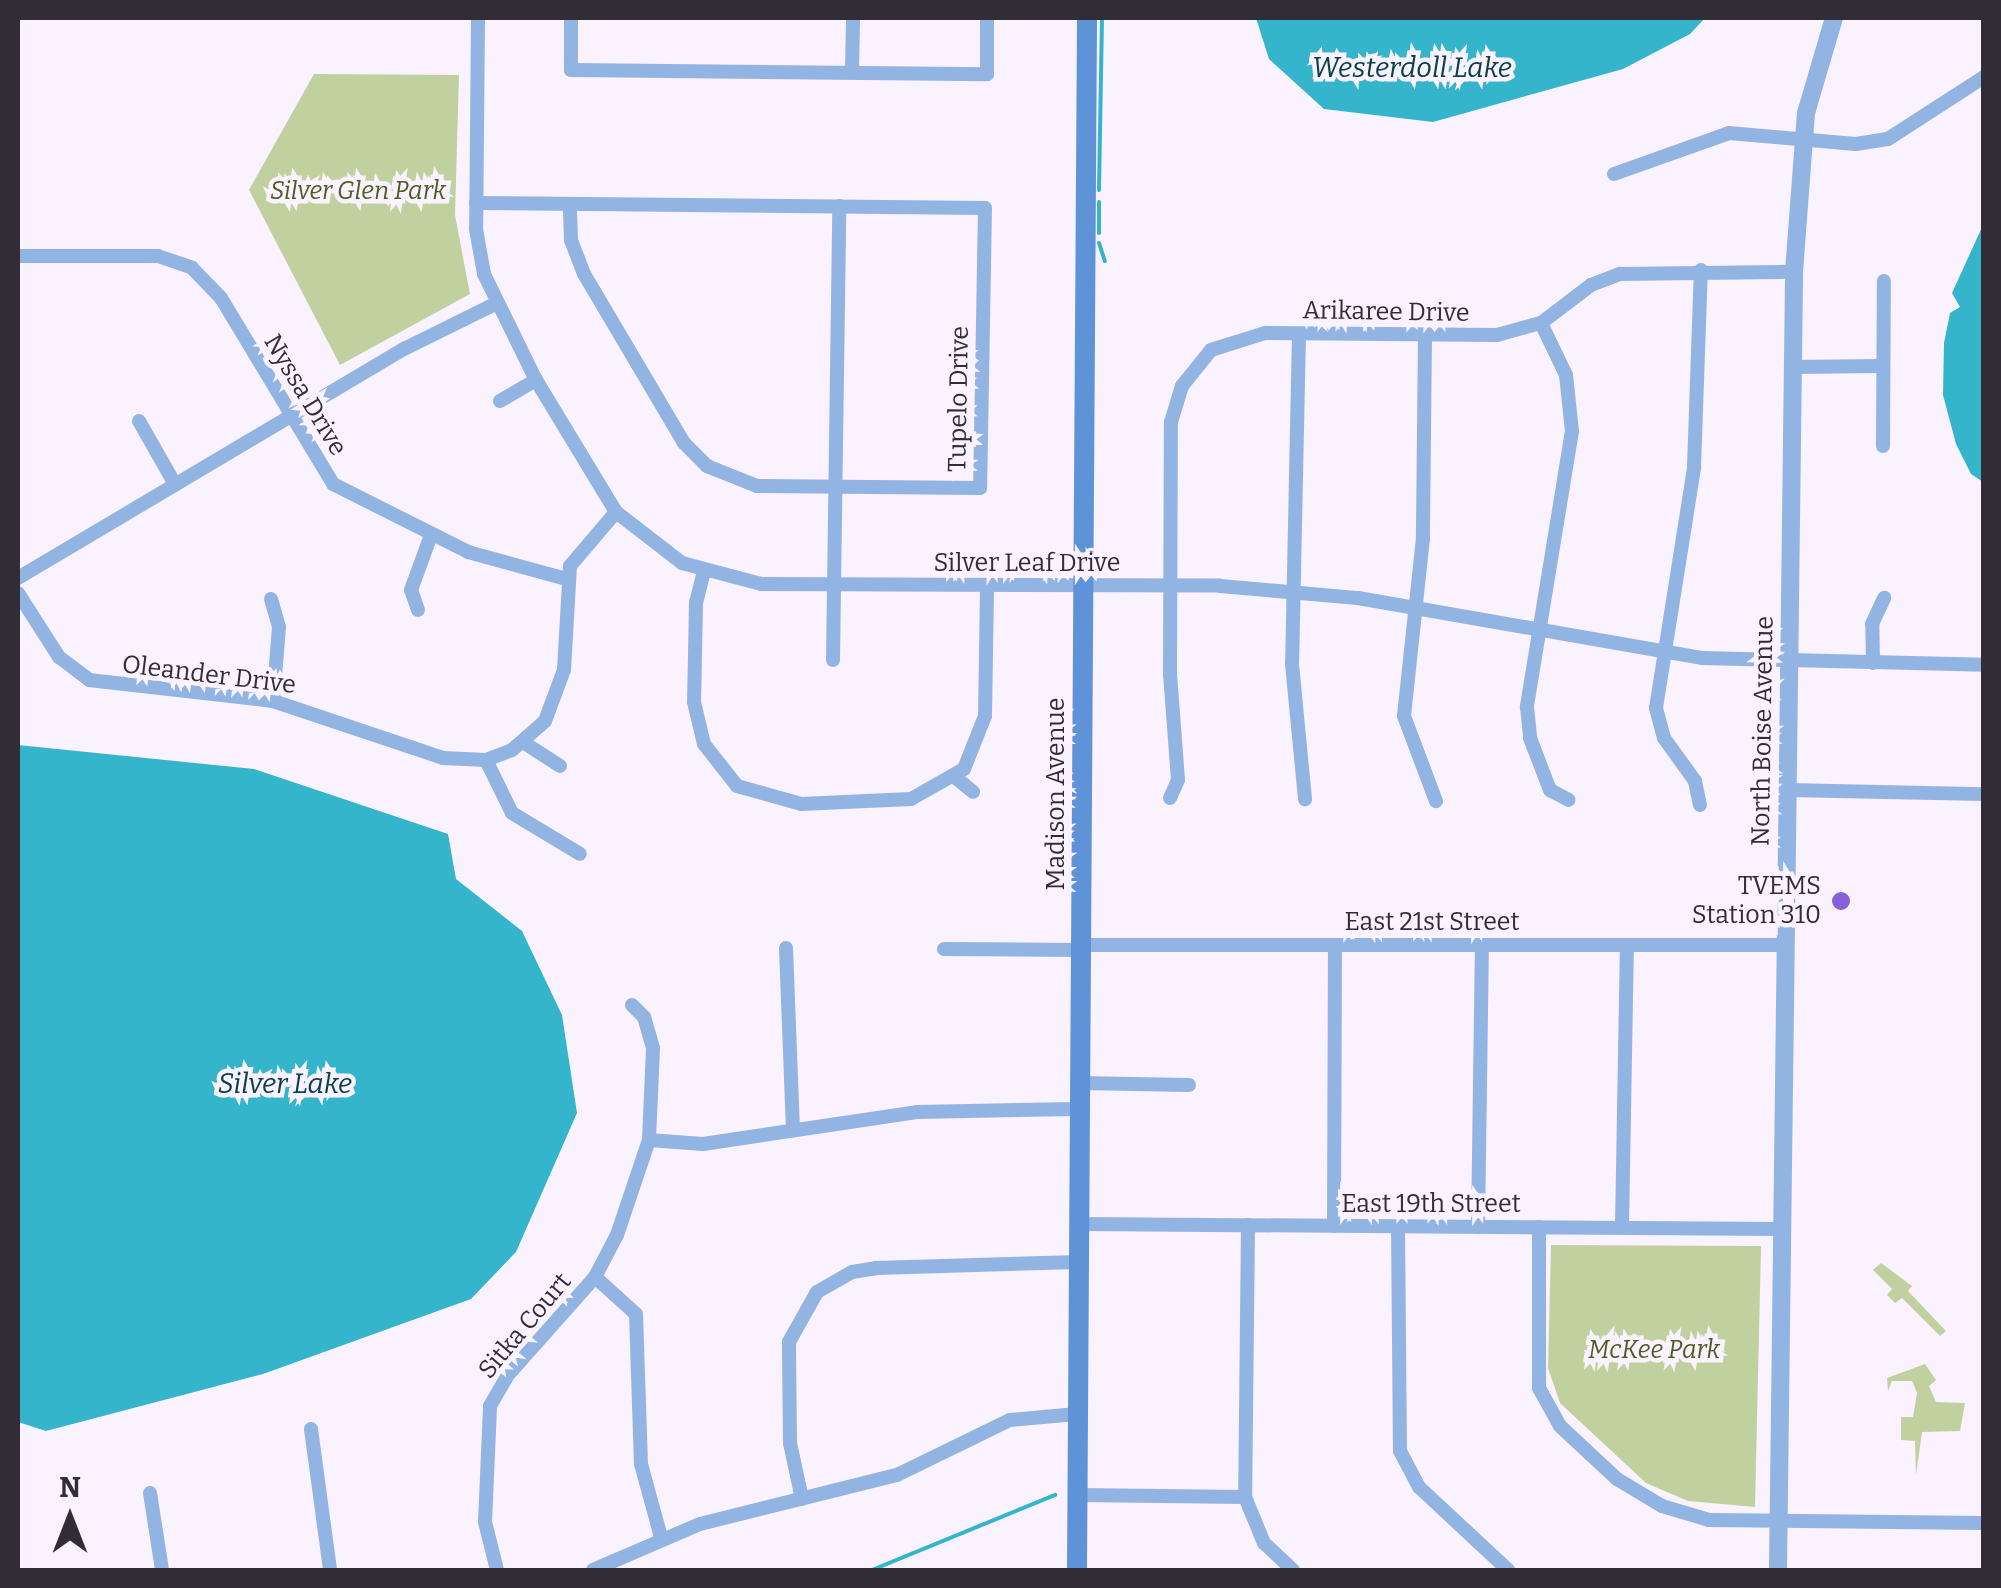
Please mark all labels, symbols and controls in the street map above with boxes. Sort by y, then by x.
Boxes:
water label: Westerdoll Lake [1312,51,1512,85]
park label: Silver Glen Park [270,176,446,206]
street label: Arikaree Drive [1302,296,1470,328]
street label: Tupelo Drive [943,326,975,472]
street label: Nyssa Drive [257,329,353,461]
street label: Silver Leaf Drive [934,548,1120,578]
street label: North Boise Avenue [1746,616,1780,846]
street label: Oleander Drive [120,649,298,701]
street label: Madison Avenue [1041,698,1071,890]
place label: TVEMS Station 310 [1692,872,1821,931]
marker: TVEMS Station 310 [1830,890,1852,912]
street label: East 21st Street [1344,907,1520,937]
water label: Silver Lake [218,1067,352,1101]
street label: East 19th Street [1341,1189,1521,1219]
street label: Sitka Court [472,1267,578,1385]
park label: McKee Park [1588,1335,1720,1365]
north arrow [20,1468,120,1568]
text: N [59,1471,81,1504]

